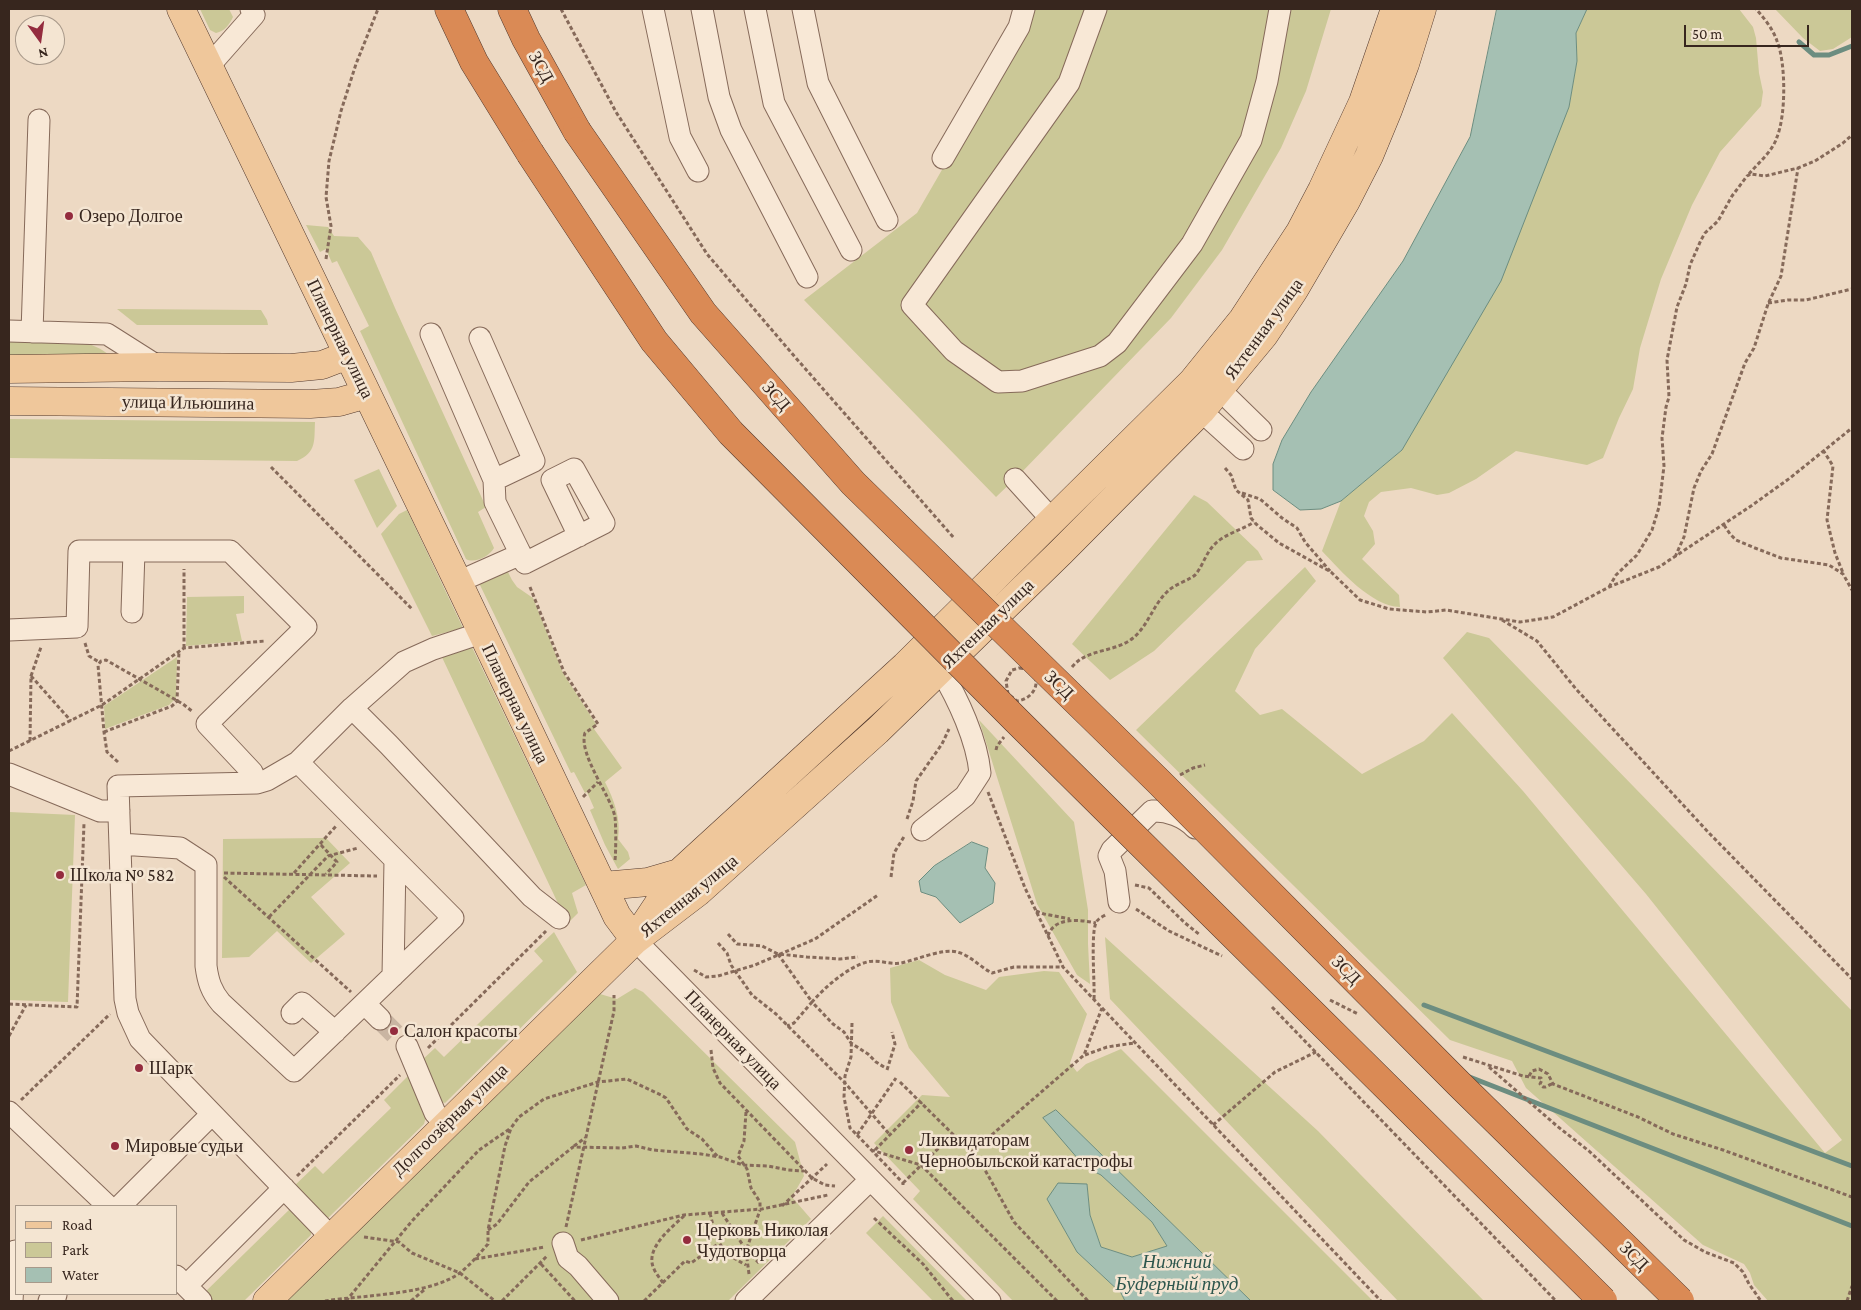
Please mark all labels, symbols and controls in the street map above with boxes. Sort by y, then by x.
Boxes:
north arrow [15,15,65,65]
scale bar [1686,15,1811,47]
text: 50 m [1692,26,1722,42]
text: N [37,45,50,62]
street label: ЗСД [524,48,558,86]
place label: Озеро Долгое [79,205,183,227]
marker: Озеро Долгое [63,210,75,222]
street label: Яхтенная улица [1220,274,1308,384]
street label: Планерная улица [302,276,378,402]
street label: ЗСД [757,377,795,415]
street label: улица Ильюшина [122,391,254,415]
street label: Яхтенная улица [937,575,1039,673]
street label: Планерная улица [477,641,553,767]
street label: ЗСД [1040,666,1078,704]
street label: Яхтенная улица [636,850,742,942]
place label: Школа № 582 [70,864,174,886]
marker: Школа № 582 [54,869,66,881]
street label: ЗСД [1327,951,1365,989]
street label: Планерная улица [680,986,786,1094]
place label: Салон красоты [404,1020,518,1042]
marker: Салон красоты [388,1025,400,1037]
place label: Шарк [149,1057,193,1079]
street label: Долгоозёрная улица [388,1059,512,1181]
marker: Шарк [133,1062,145,1074]
place label: Ликвидаторам Чернобыльской катастрофы [919,1129,1132,1172]
place label: Мировые судьи [125,1135,243,1157]
marker: Мировые судьи [109,1140,121,1152]
marker: Ликвидаторам Чернобыльской катастрофы [903,1144,915,1156]
legend [15,1205,178,1295]
text: Road [62,1217,92,1233]
place label: Церковь Николая Чудотворца [697,1219,828,1262]
marker: Церковь Николая Чудотворца [681,1234,693,1246]
street label: ЗСД [1615,1237,1653,1275]
text: Park [62,1242,89,1258]
water label: Нижний Буферный пруд [1116,1251,1238,1295]
text: Water [62,1267,99,1283]

